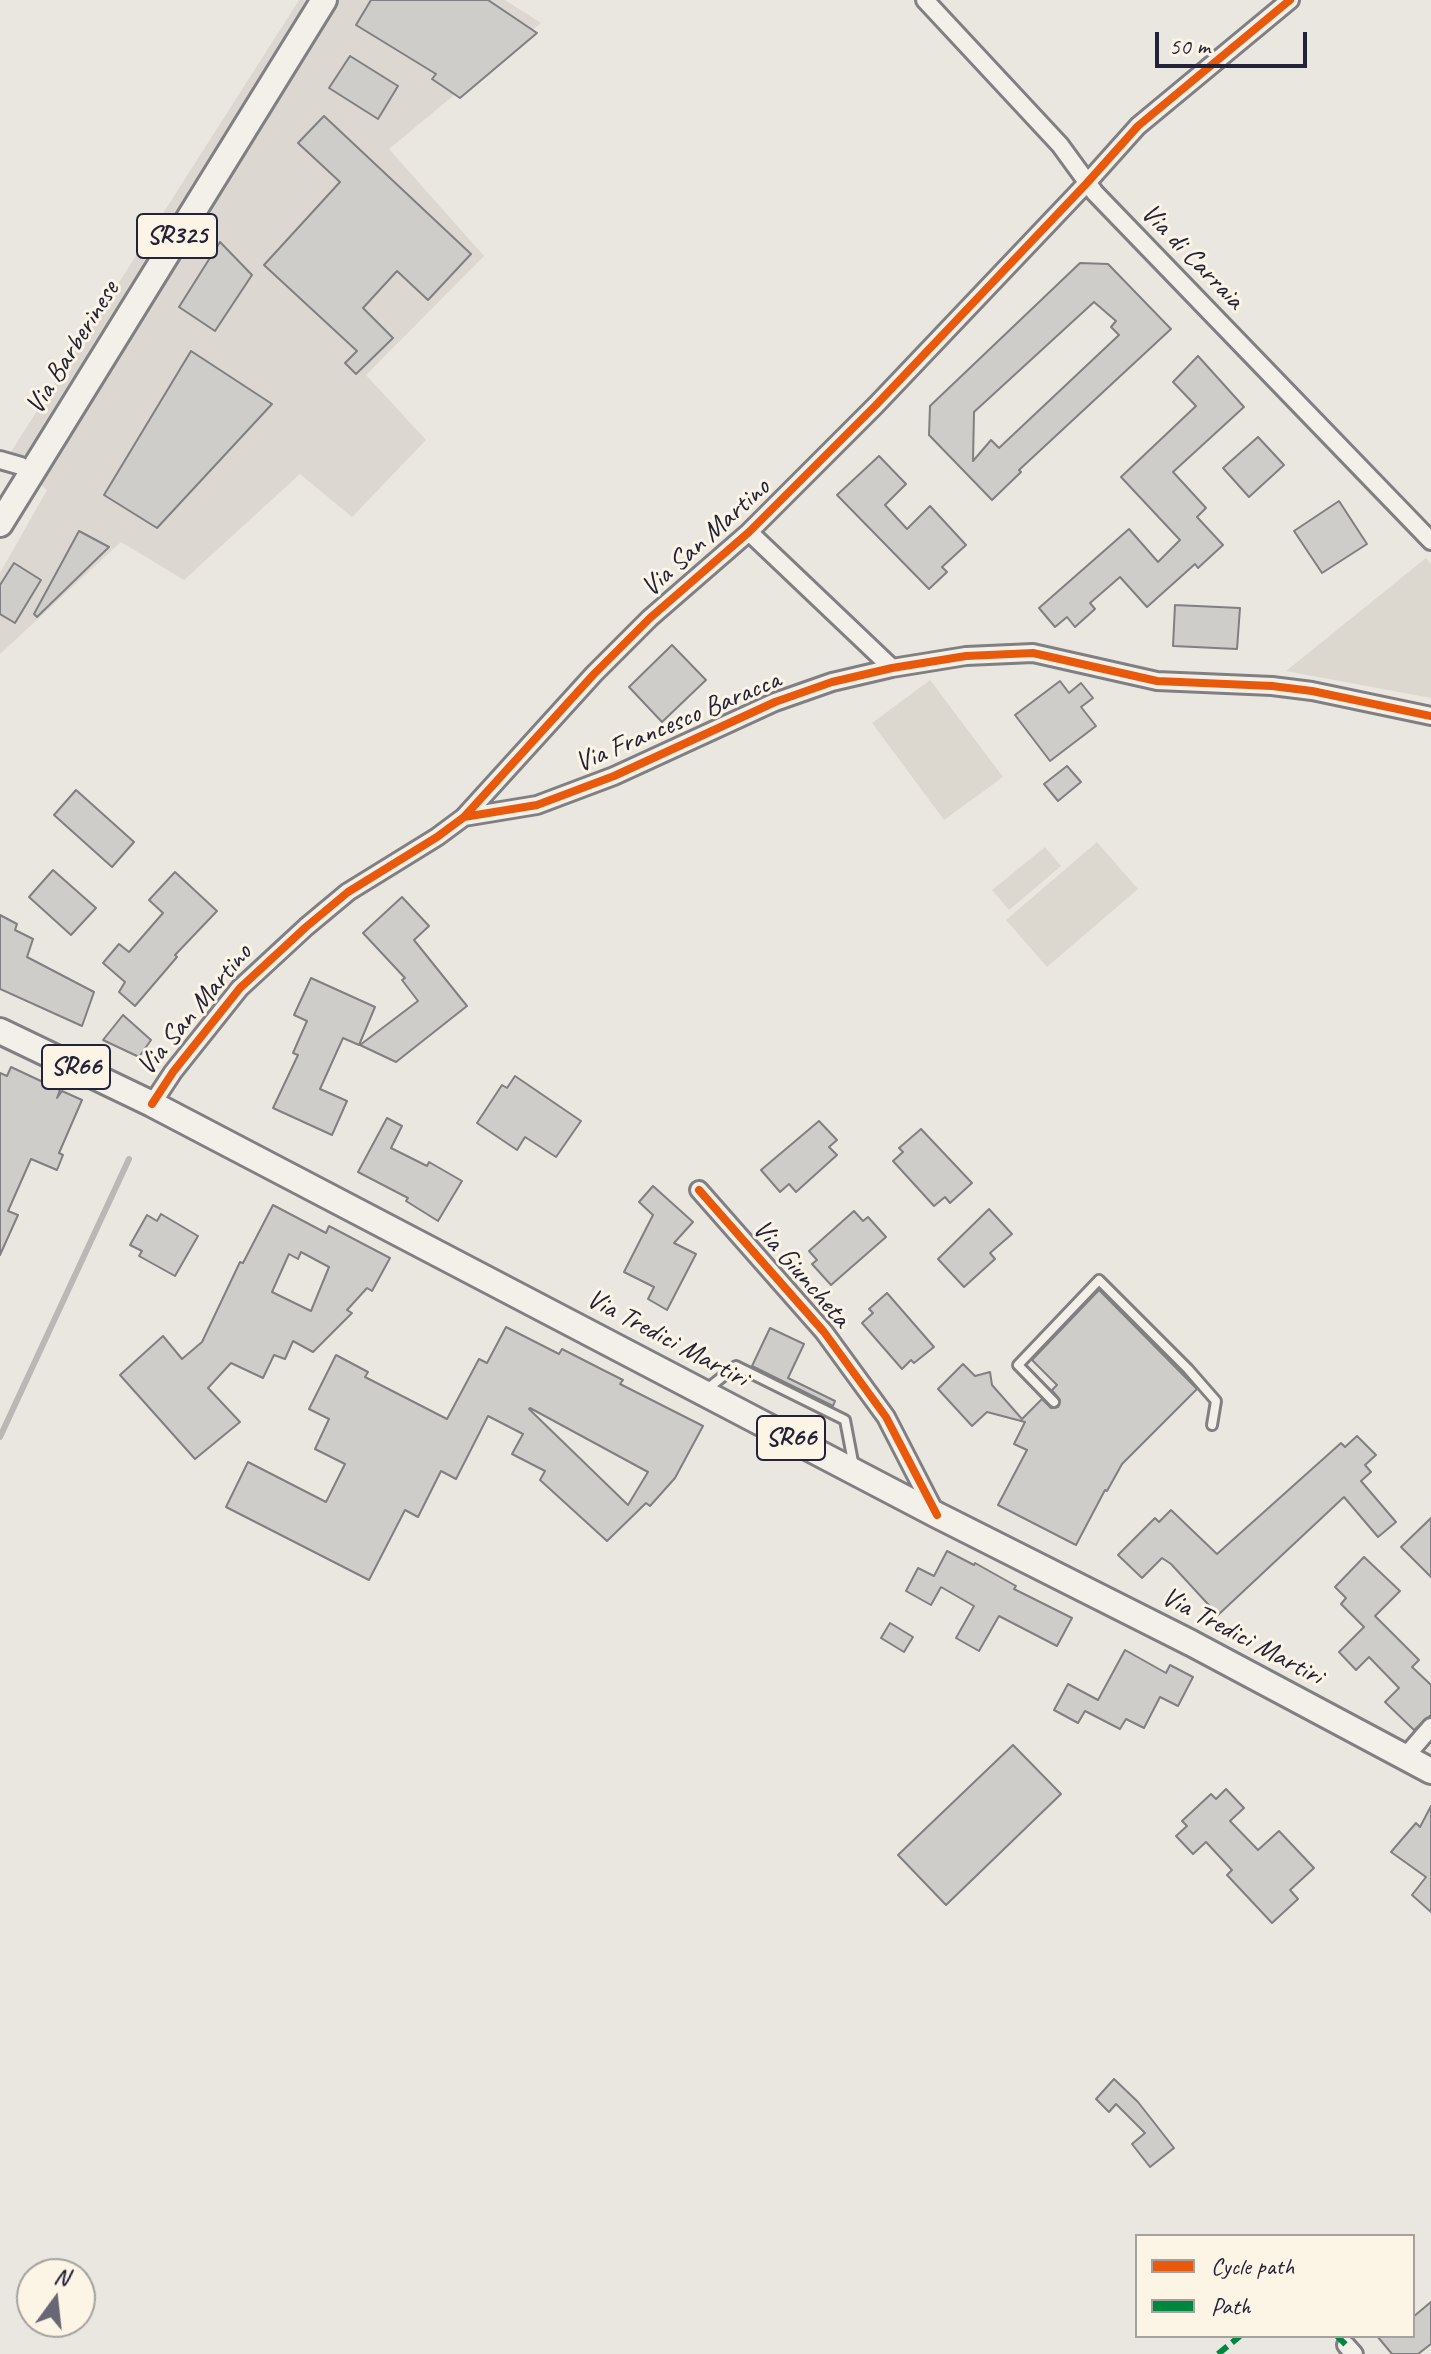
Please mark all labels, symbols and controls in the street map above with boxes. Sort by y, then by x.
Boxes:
scale bar [1159,16,1311,66]
text: 50 m [1169,31,1210,61]
street label: Via di Carraia [1133,197,1251,317]
road number: SR325 [137,214,217,258]
street label: Via Barberinese [19,275,127,421]
street label: Via San Martino [635,472,777,604]
street label: Via Francesco Baracca [570,664,786,780]
street label: Via San Martino [130,937,260,1083]
road number: SR66 [42,1045,110,1089]
street label: Via Giuncheta [745,1213,857,1335]
street label: Via Tredici Martiri [581,1282,753,1396]
road number: SR66 [757,1416,825,1460]
street label: Via Tredici Martiri [1156,1580,1328,1694]
legend [1135,2234,1415,2338]
text: Cycle path [1211,2251,1294,2281]
north arrow [16,2258,96,2338]
text: N [51,2261,72,2292]
text: Path [1211,2291,1251,2321]

